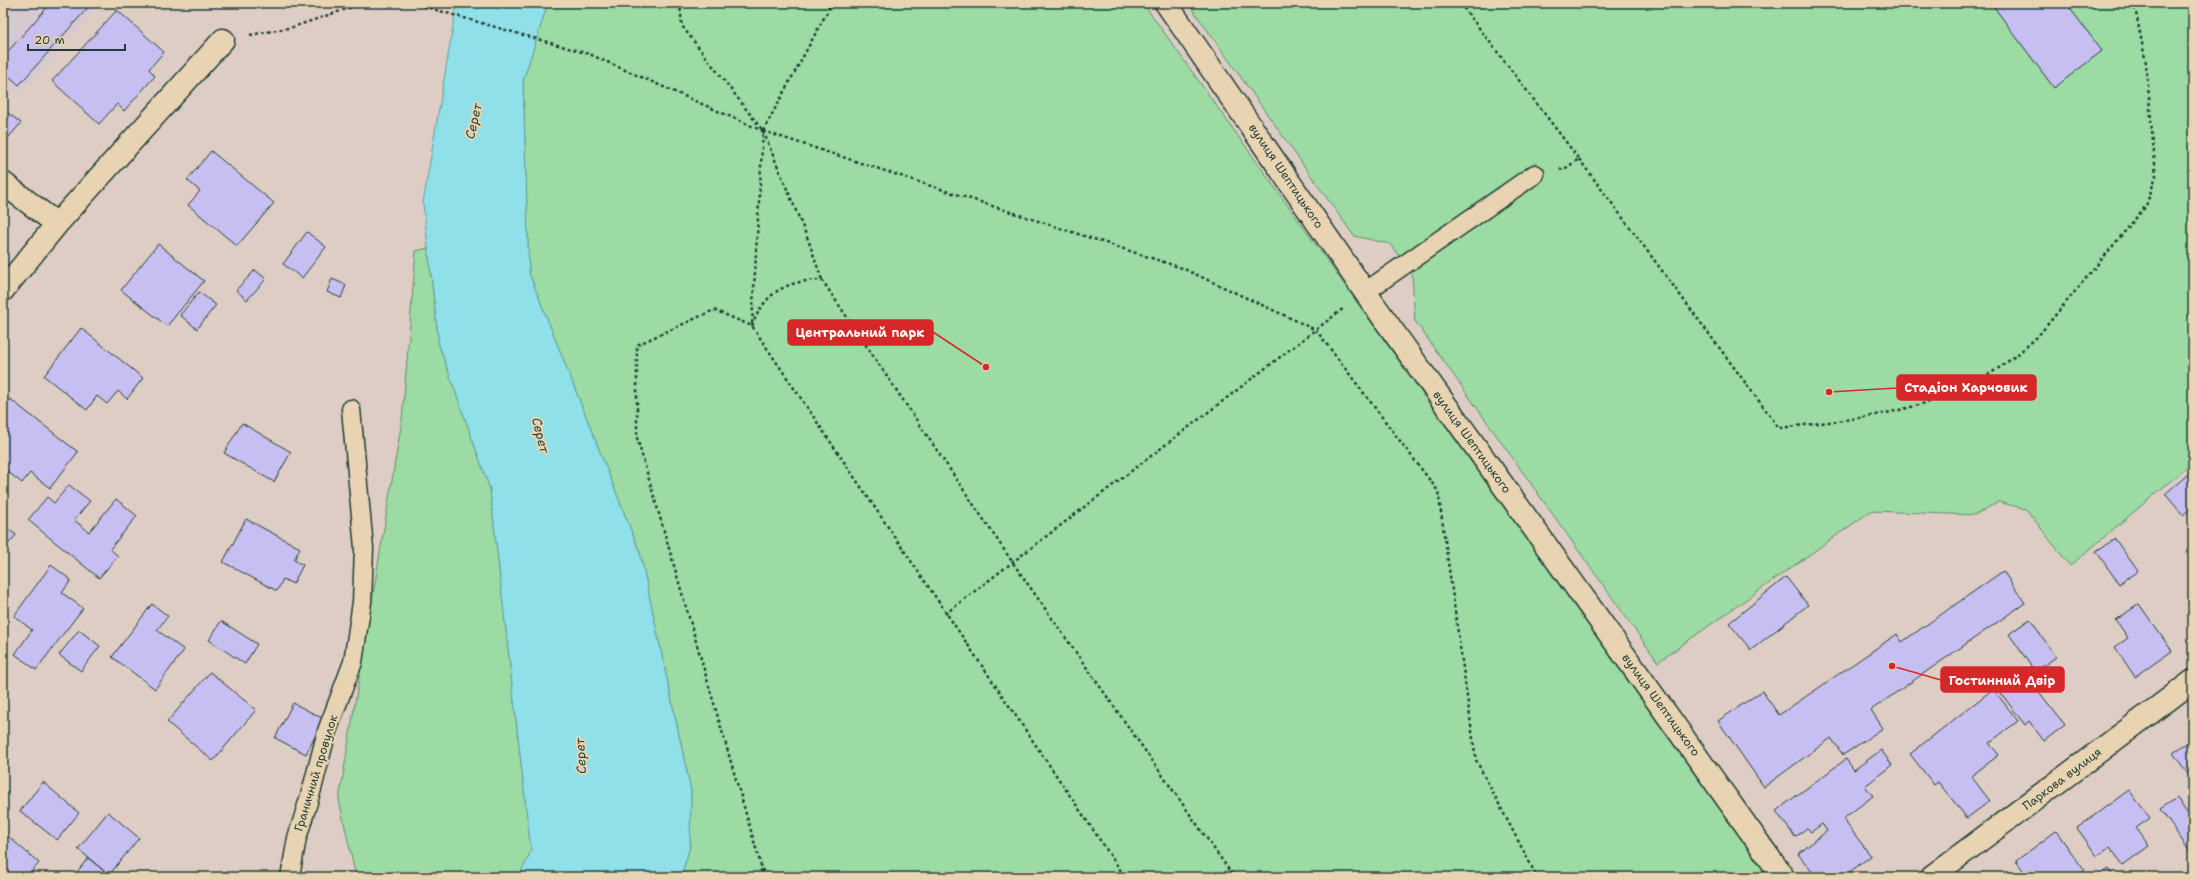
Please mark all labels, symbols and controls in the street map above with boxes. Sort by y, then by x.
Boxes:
scale bar [28,26,125,52]
text: 20 m [34,32,65,48]
water label: Серет [461,100,486,141]
street label: вулиця Шептицького [1245,121,1327,231]
callout: Центральний парк [788,320,933,345]
text: Центральний парк [796,324,924,341]
callout: Стадіон Харчовик [1897,375,2036,400]
text: Стадіон Харчовик [1904,379,2028,396]
street label: вулиця Шептицького [1429,388,1515,496]
water label: Серет [528,416,553,456]
street label: вулиця Шептицького [1618,651,1704,759]
callout: Гостинний Двір [1941,667,2064,692]
text: Гостинний Двір [1949,672,2055,689]
street label: Граничний провулок [291,712,342,833]
water label: Серет [571,736,590,774]
street label: Паркова вулиця [2019,744,2105,814]

